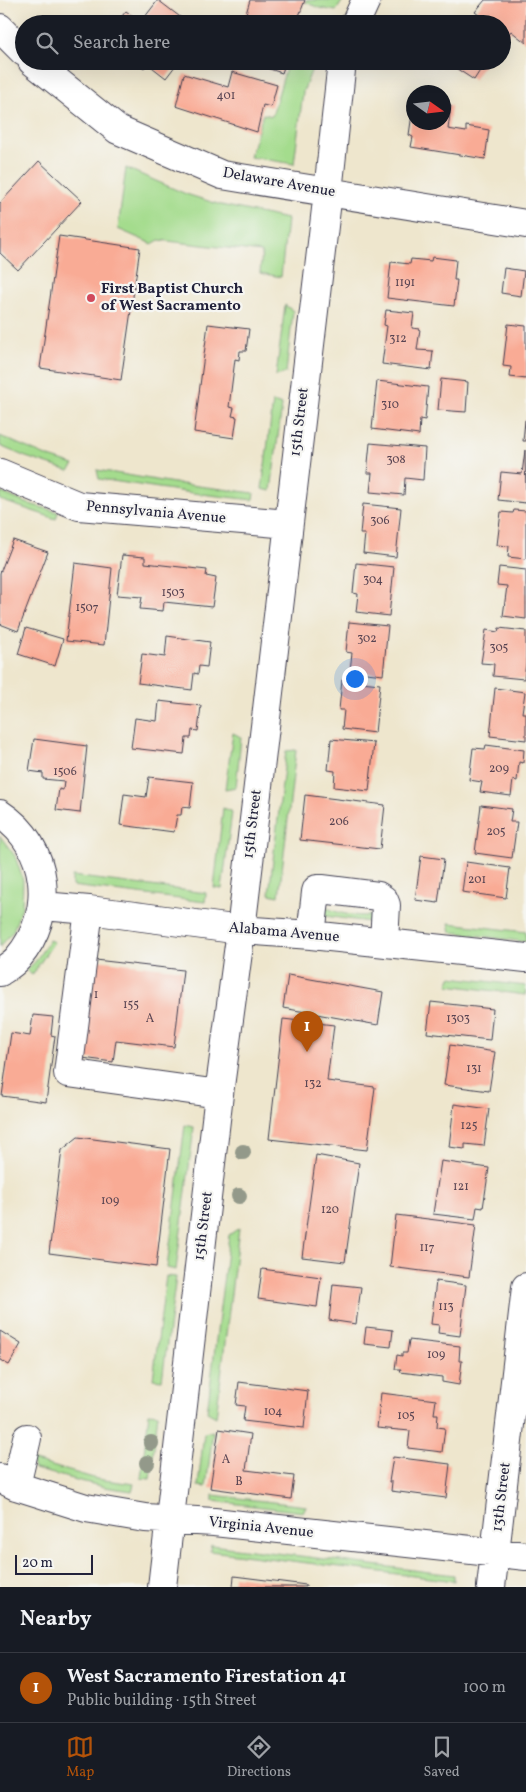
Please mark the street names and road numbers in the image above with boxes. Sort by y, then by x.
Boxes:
street label: Delaware Avenue [221,163,337,203]
street label: 15th Street [285,386,315,458]
street label: Pennsylvania Avenue [85,496,227,530]
street label: 15th Street [238,788,268,860]
street label: Alabama Avenue [228,918,340,948]
street label: 15th Street [189,1190,219,1262]
street label: 13th Street [487,1461,517,1533]
street label: Virginia Avenue [207,1512,315,1544]

